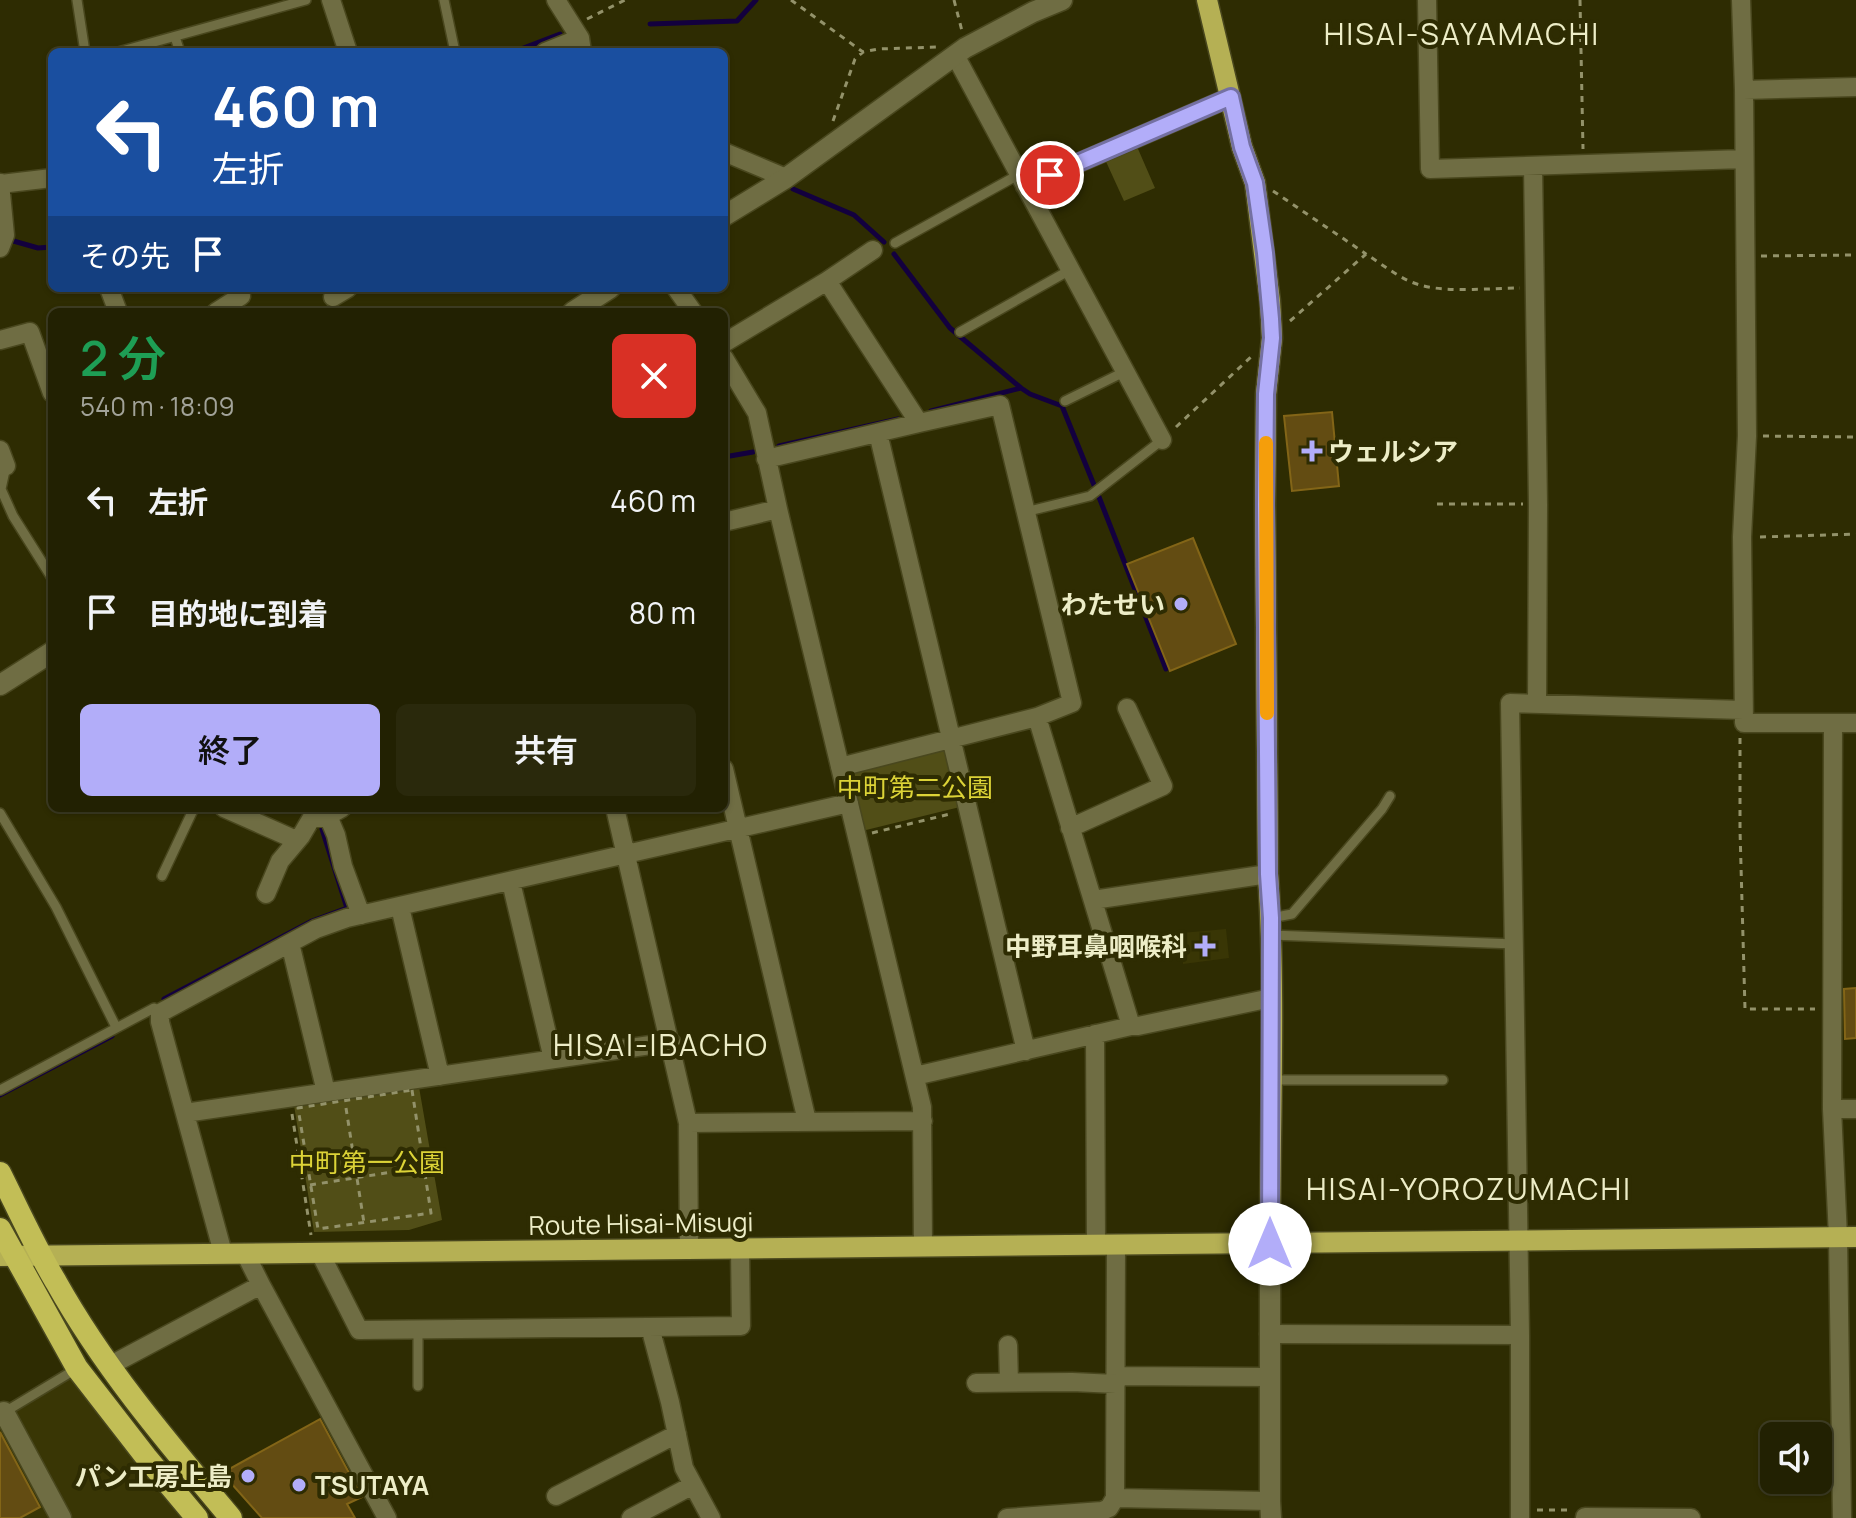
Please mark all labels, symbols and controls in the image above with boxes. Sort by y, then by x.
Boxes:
district label: HISAI-SAYAMACHI [1324,13,1600,54]
text: 460 m [212,67,379,144]
icon: left [80,80,184,184]
pin [1016,141,1084,209]
text: 左折 [212,144,284,193]
icon: arrive [1028,153,1072,197]
icon: arrive [186,232,230,276]
text: その先 [80,235,170,276]
text: 2 分 [80,325,166,390]
button: close [612,334,696,418]
text: 540 m · 18:09 [80,388,235,424]
place label: ウェルシア [1328,433,1458,469]
marker: ウェルシア [1303,442,1321,460]
icon: left [80,478,124,522]
text: 460 m [610,480,696,521]
text: 左折 [148,481,208,522]
place label: わたせい [1061,586,1165,622]
icon: arrive [80,590,124,634]
text: 80 m [629,592,696,633]
text: 目的地に到着 [148,593,328,634]
marker: わたせい [1172,595,1190,613]
button: 終了 [80,704,380,796]
button: 共有 [396,704,696,796]
park label: 中町第二公園 [837,769,993,805]
place label: 中野耳鼻咽喉科 [1005,928,1187,964]
marker: 中野耳鼻咽喉科 [1194,935,1216,957]
district label: HISAI-IBACHO [553,1024,769,1065]
park label: 中町第一公園 [289,1144,445,1180]
district label: HISAI-YOROZUMACHI [1306,1168,1632,1209]
position arrow [1228,1202,1312,1286]
street label: Route Hisai-Misugi [528,1203,754,1243]
map controls [1760,1422,1832,1494]
button: sound [1760,1422,1832,1494]
place label: パン工房上島 [75,1458,232,1494]
marker: パン工房上島 [239,1467,257,1485]
place label: TSUTAYA [315,1467,429,1503]
marker: TSUTAYA [290,1476,308,1494]

